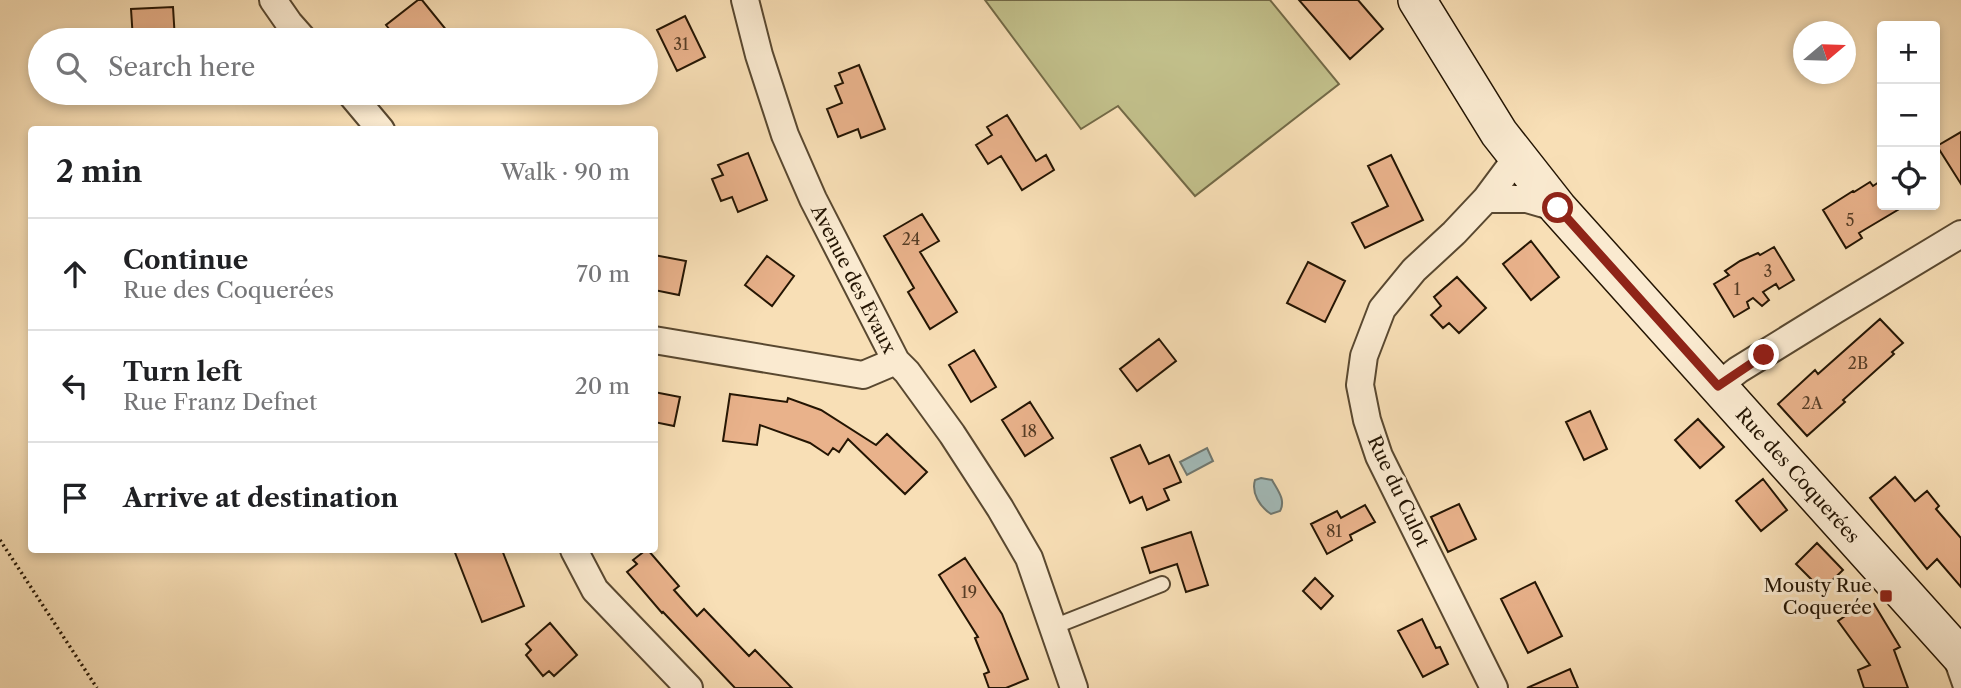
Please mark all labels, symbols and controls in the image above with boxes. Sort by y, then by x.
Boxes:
north arrow [1793,21,1856,84]
map controls [1877,21,1940,210]
button: + [1877,21,1940,84]
search box [28,28,658,105]
house number: 31 [673,34,689,54]
icon: search [52,48,90,86]
text: Search here [108,51,255,83]
button: − [1877,84,1940,147]
button: locate [1877,147,1940,210]
text: 2 min [56,153,142,190]
text: Walk · 90 m [501,158,630,186]
route start [1542,192,1573,223]
street label: Avenue des Evaux [806,200,901,358]
house number: 5 [1846,210,1854,230]
house number: 24 [902,229,920,249]
text: Continue [123,244,248,276]
icon: ahead [56,255,94,293]
text: 70 m [577,260,630,288]
house number: 3 [1764,261,1772,281]
text: Rue des Coquerées [123,276,334,304]
house number: 1 [1734,279,1741,299]
route end [1748,339,1779,370]
house number: 2B [1848,353,1868,373]
text: Turn left [123,356,242,388]
icon: left [56,367,94,405]
text: 20 m [575,372,630,400]
text: Rue Franz Defnet [123,388,317,416]
house number: 2A [1801,393,1824,413]
street label: Rue des Coquerées [1731,403,1864,548]
house number: 18 [1021,421,1037,441]
street label: Rue du Culot [1363,432,1434,551]
icon: arrive [56,479,94,517]
text: Arrive at destination [123,482,398,514]
house number: 81 [1326,521,1342,541]
place label: Mousty Rue Coquerée [1764,574,1872,619]
house number: 19 [961,582,977,602]
marker: Mousty Rue Coquerée [1878,588,1894,604]

